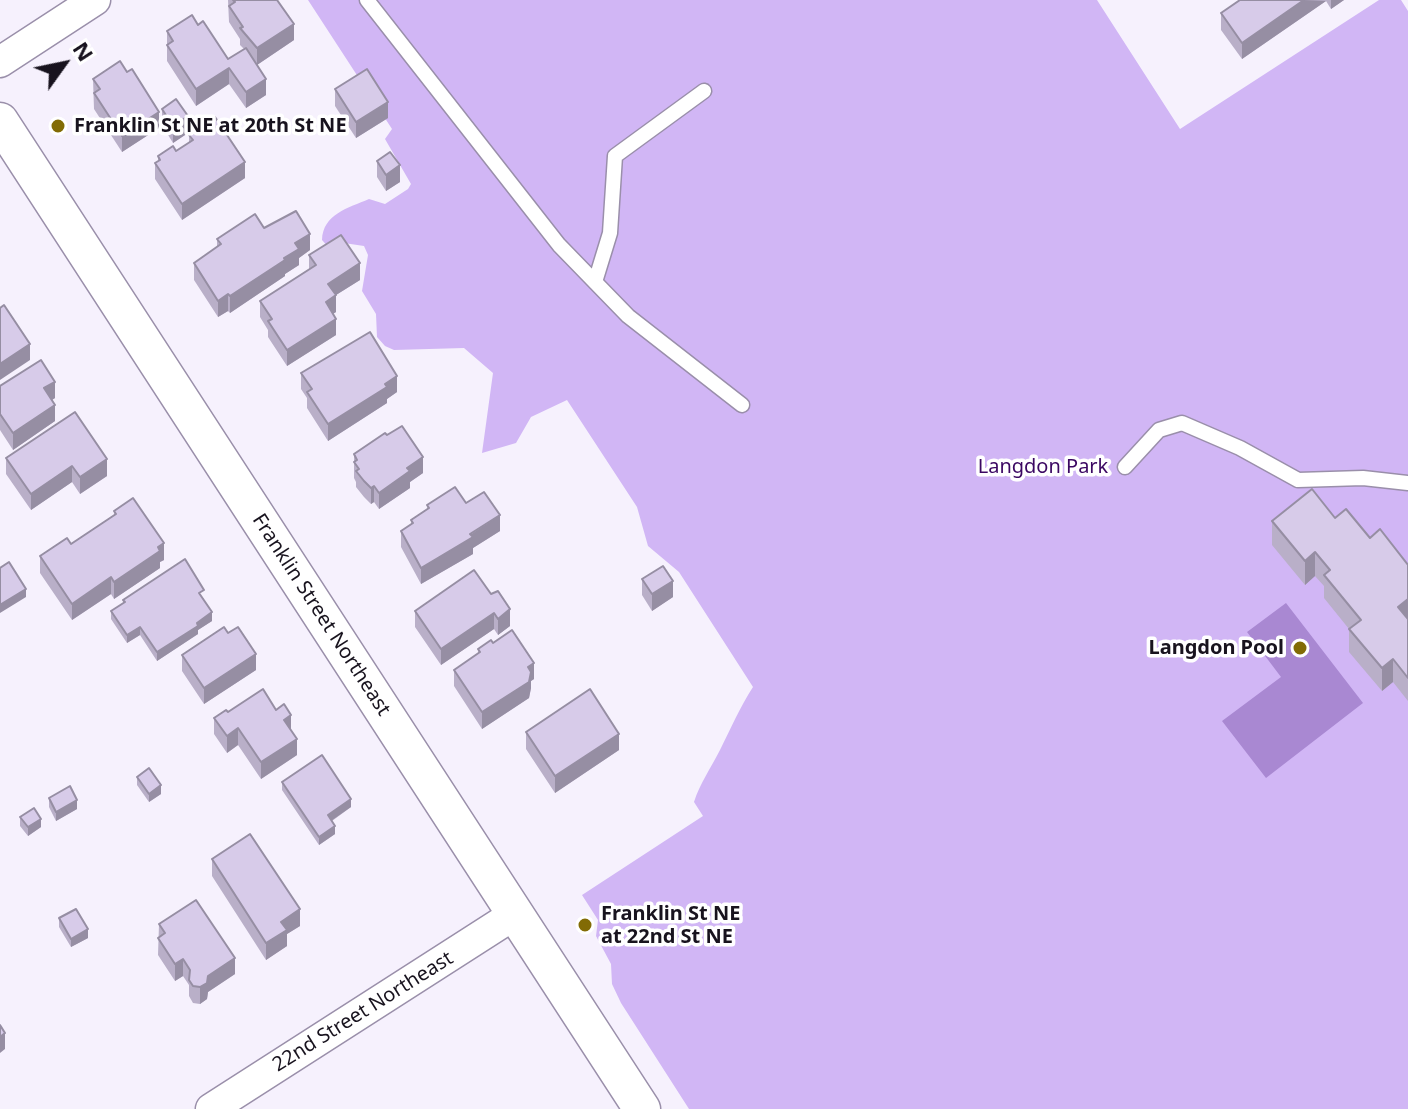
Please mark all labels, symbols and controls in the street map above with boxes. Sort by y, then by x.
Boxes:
north arrow [24,24,104,104]
text: N [67,35,102,67]
place label: Franklin St NE at 20th St NE [74,114,347,138]
marker: Franklin St NE at 20th St NE [49,117,67,135]
park label: Langdon Park [978,455,1108,479]
street label: Franklin Street Northeast [247,510,395,720]
place label: Langdon Pool [1148,636,1284,660]
marker: Langdon Pool [1291,639,1309,657]
place label: Franklin St NE at 22nd St NE [601,902,740,949]
marker: Franklin St NE at 22nd St NE [576,916,594,934]
street label: 22nd Street Northeast [268,947,458,1077]

